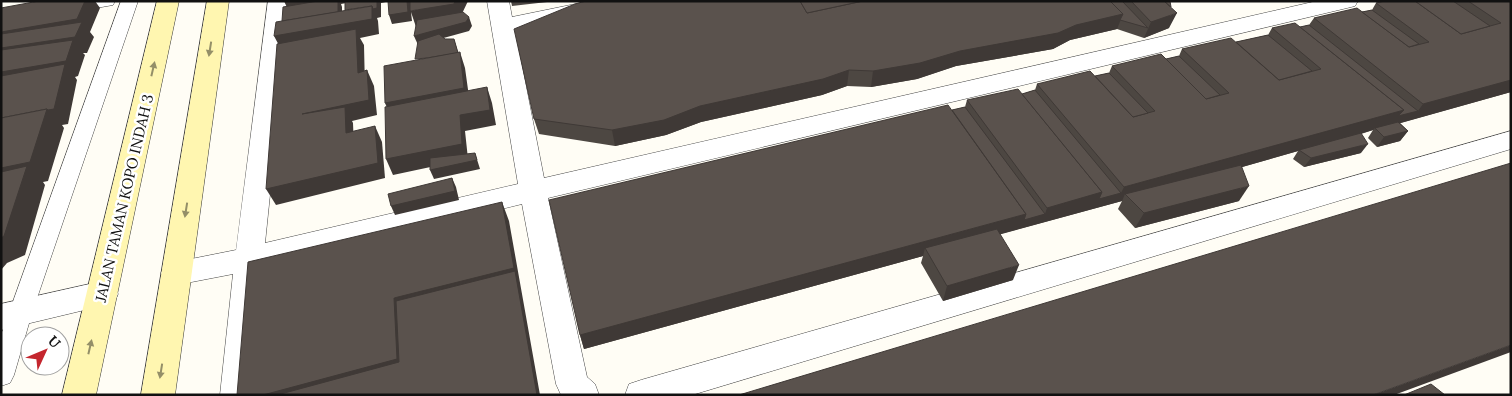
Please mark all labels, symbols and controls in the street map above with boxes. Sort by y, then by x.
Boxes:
one-way arrow [206,42,214,58]
one-way arrow [149,62,157,77]
street label: JALAN TAMAN KOPO INDAH 3 [91,92,157,305]
one-way arrow [182,202,190,218]
north arrow [20,326,70,376]
text: U [44,332,65,352]
one-way arrow [86,340,94,355]
one-way arrow [157,363,165,379]

